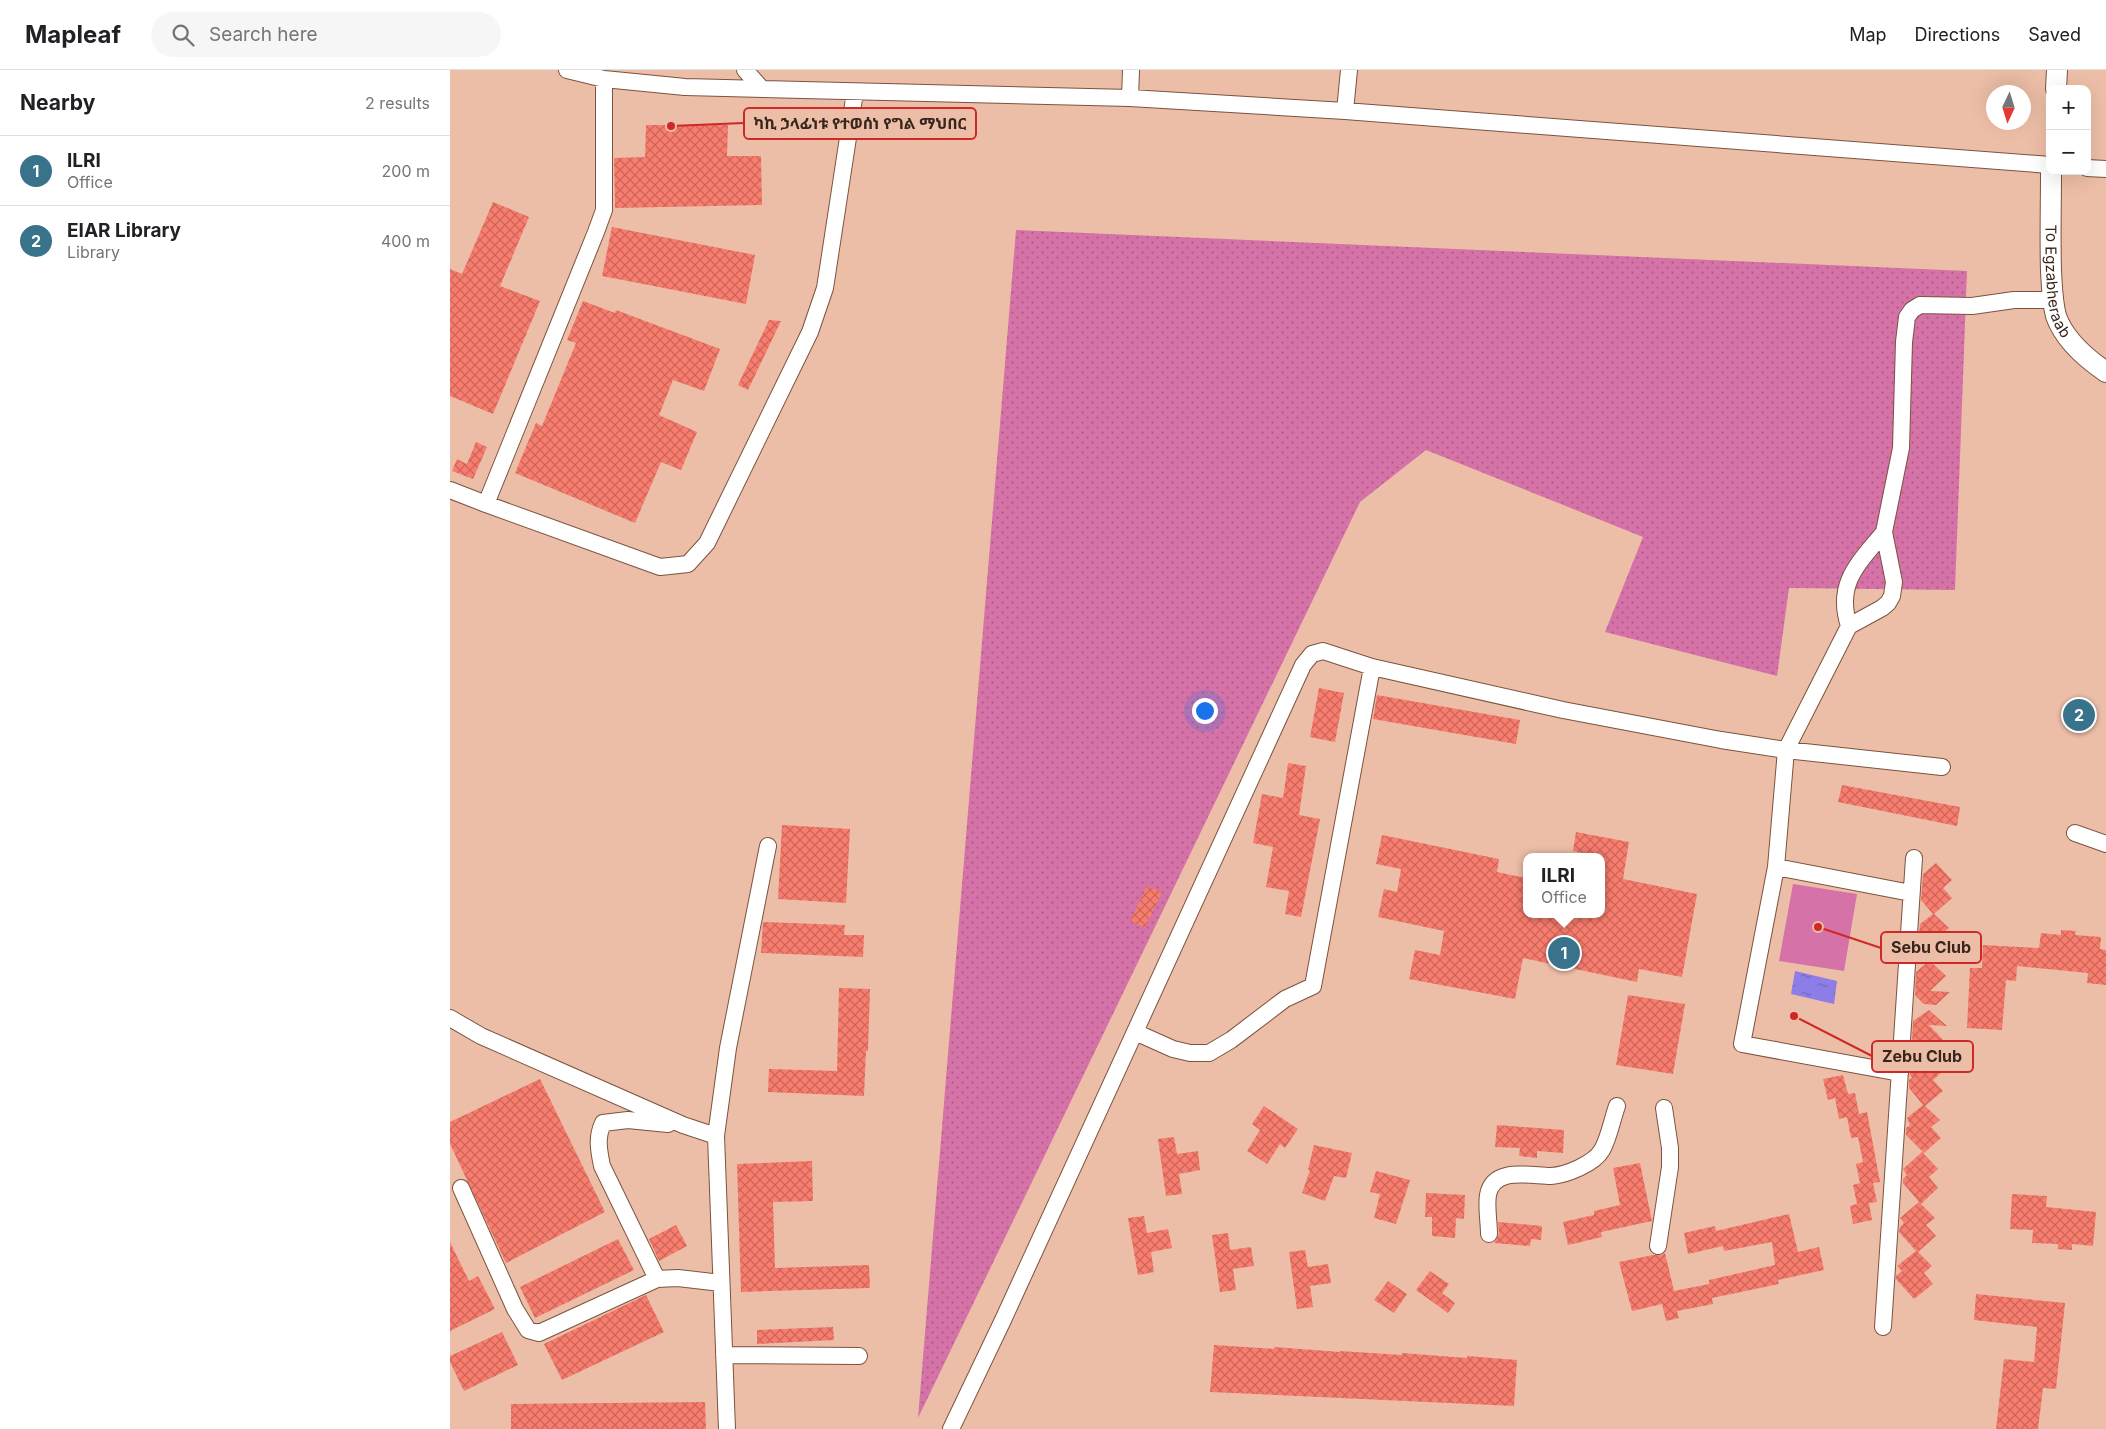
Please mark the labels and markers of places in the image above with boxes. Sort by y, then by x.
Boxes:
callout: ካኪ ኃላፊነቱ የተወሰነ የግል ማህበር [744,108,976,139]
pin: 2 [2063,696,2095,734]
callout: Sebu Club [1881,932,1981,963]
pin: 1 [1548,934,1580,972]
callout: Zebu Club [1872,1041,1973,1072]

